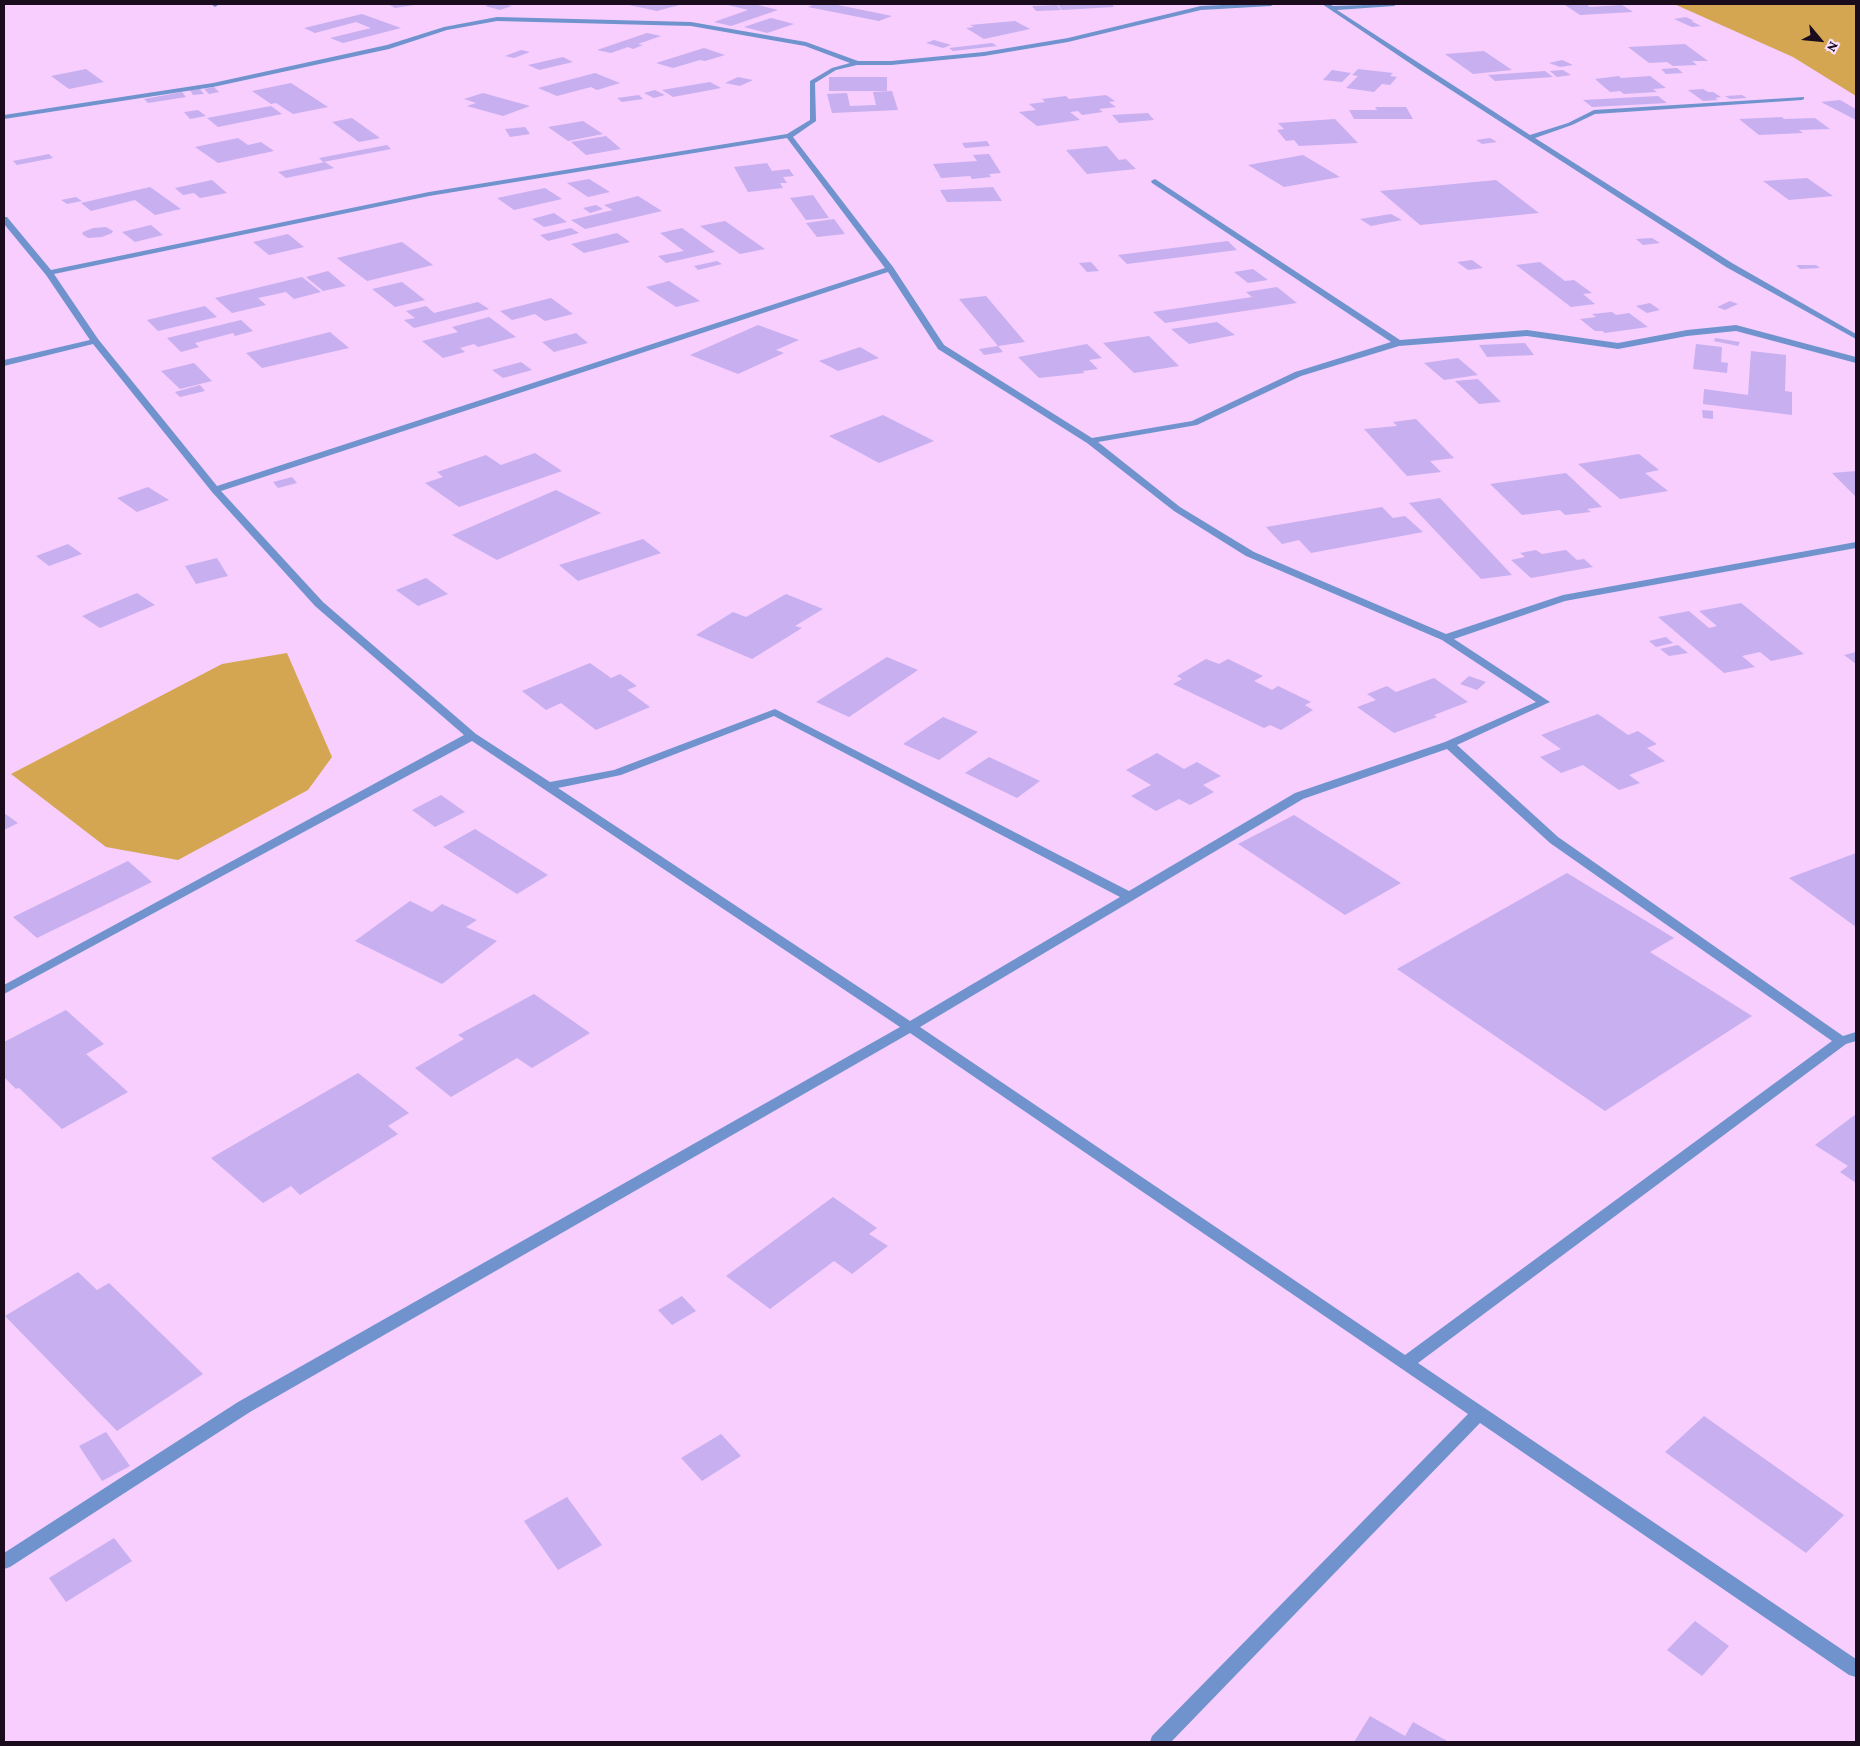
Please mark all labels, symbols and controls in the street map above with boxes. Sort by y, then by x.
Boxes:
north arrow [1795,15,1845,65]
text: N [1824,39,1843,55]

